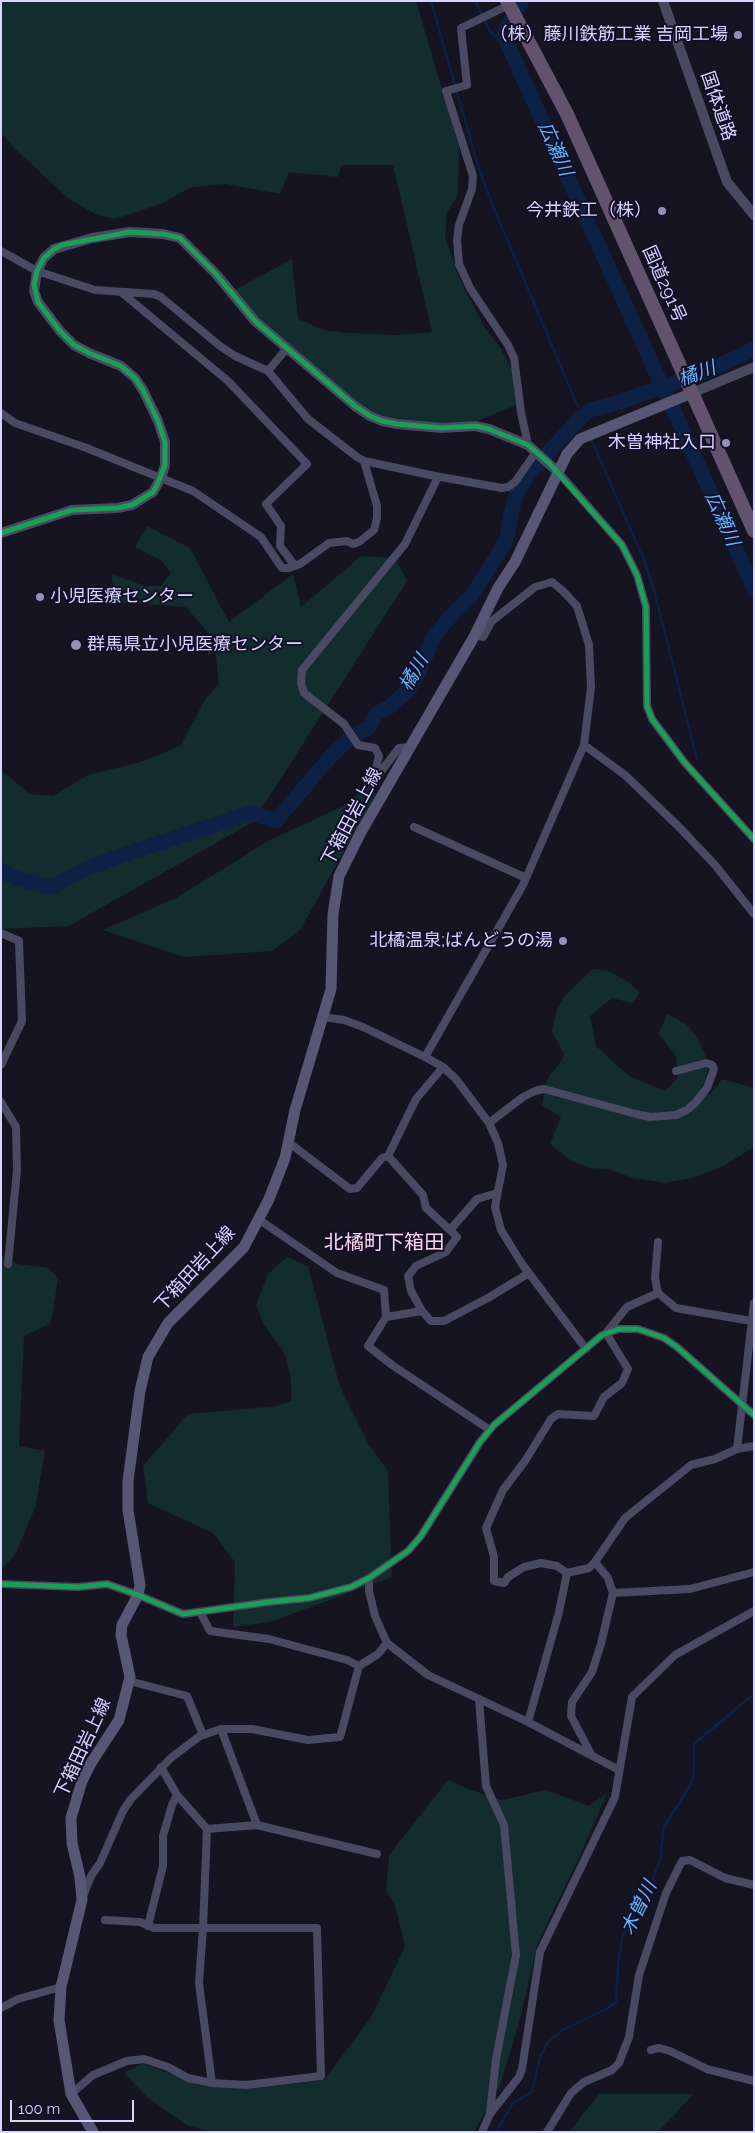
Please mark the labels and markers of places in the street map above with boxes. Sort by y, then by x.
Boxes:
place label: （株）藤川鉄筋工業 吉岡工場 [489,24,728,46]
marker: （株）藤川鉄筋工業 吉岡工場 [732,29,744,41]
place label: 今井鉄工（株） [526,200,652,222]
marker: 今井鉄工（株） [656,205,668,217]
place label: 木曽神社入口 [608,432,716,454]
marker: 木曽神社入口 [720,437,732,449]
place label: 小児医療センター [50,586,194,608]
marker: 小児医療センター [34,591,46,603]
place label: 群馬県立小児医療センター [87,634,303,656]
marker: 群馬県立小児医療センター [69,638,83,652]
place label: 北橘温泉;ばんどうの湯 [369,930,553,952]
marker: 北橘温泉;ばんどうの湯 [557,935,569,947]

